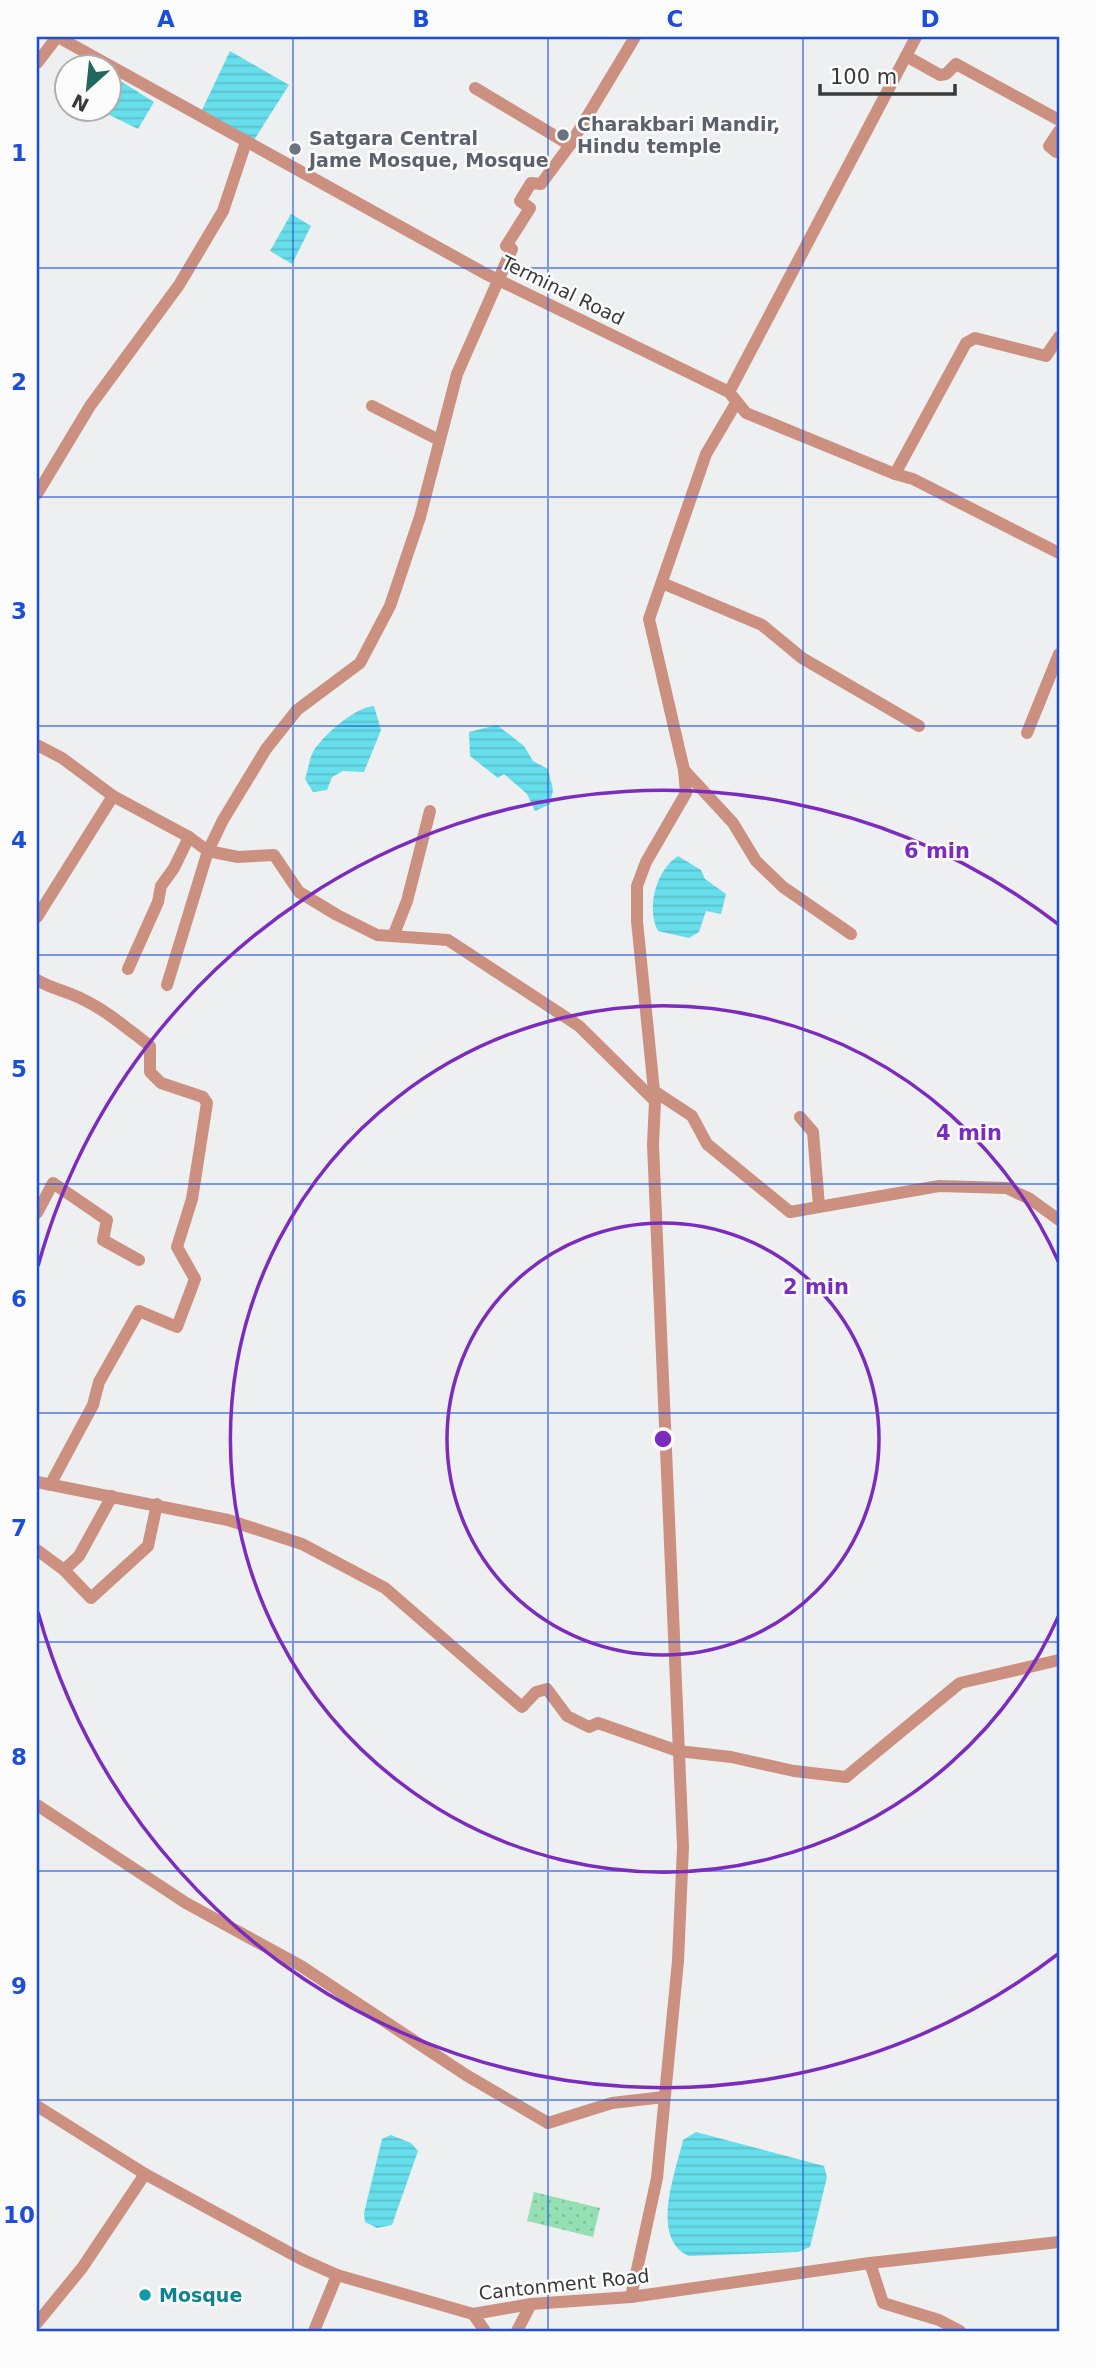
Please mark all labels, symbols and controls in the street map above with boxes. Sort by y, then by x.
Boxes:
text: A [157,6,175,32]
text: B [412,6,430,32]
text: C [667,6,683,32]
text: D [920,6,940,32]
north arrow [52,52,122,122]
scale bar [820,52,954,96]
text: 100 m [830,65,897,89]
text: N [68,90,92,117]
place label: Charakbari Mandir, Hindu temple [577,113,780,157]
place label: Satgara Central Jame Mosque, Mosque [307,127,549,171]
marker: Charakbari Mandir, Hindu temple [555,127,571,143]
text: 1 [11,140,27,166]
marker: Satgara Central Jame Mosque, Mosque [287,141,303,157]
street label: Terminal Road [497,250,628,329]
text: 2 [11,369,27,395]
text: 3 [11,598,27,624]
text: 4 [11,827,27,853]
text: 6 min [904,839,970,863]
text: 5 [11,1056,27,1082]
text: 4 min [936,1121,1002,1145]
text: 2 min [783,1275,849,1299]
text: 6 [11,1286,27,1312]
centre of rings [651,1427,675,1451]
text: 7 [11,1515,27,1541]
text: 8 [11,1744,27,1770]
text: 9 [11,1973,27,1999]
text: 10 [3,2202,35,2228]
street label: Cantonment Road [478,2264,650,2304]
place label: Mosque [159,2284,242,2306]
marker: Mosque [137,2287,153,2303]

